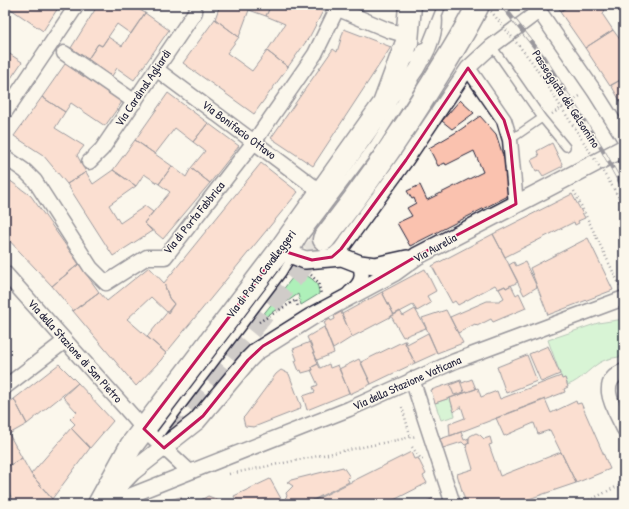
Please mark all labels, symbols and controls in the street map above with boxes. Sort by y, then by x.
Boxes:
street label: Via Cardinal Agliardi [110,46,175,130]
street label: Passeggiata del Gelsomino [528,46,605,151]
street label: Via Bonifacio Ottavo [199,96,280,163]
street label: Via di Porta Fabbrica [159,177,229,258]
street label: Via di Porta Cavalleggeri [222,226,300,322]
street label: Via Aurelia [410,228,460,267]
street label: Via della Stazione di San Pietro [24,295,127,406]
street label: Via della Stazione Vaticana [350,351,464,414]

